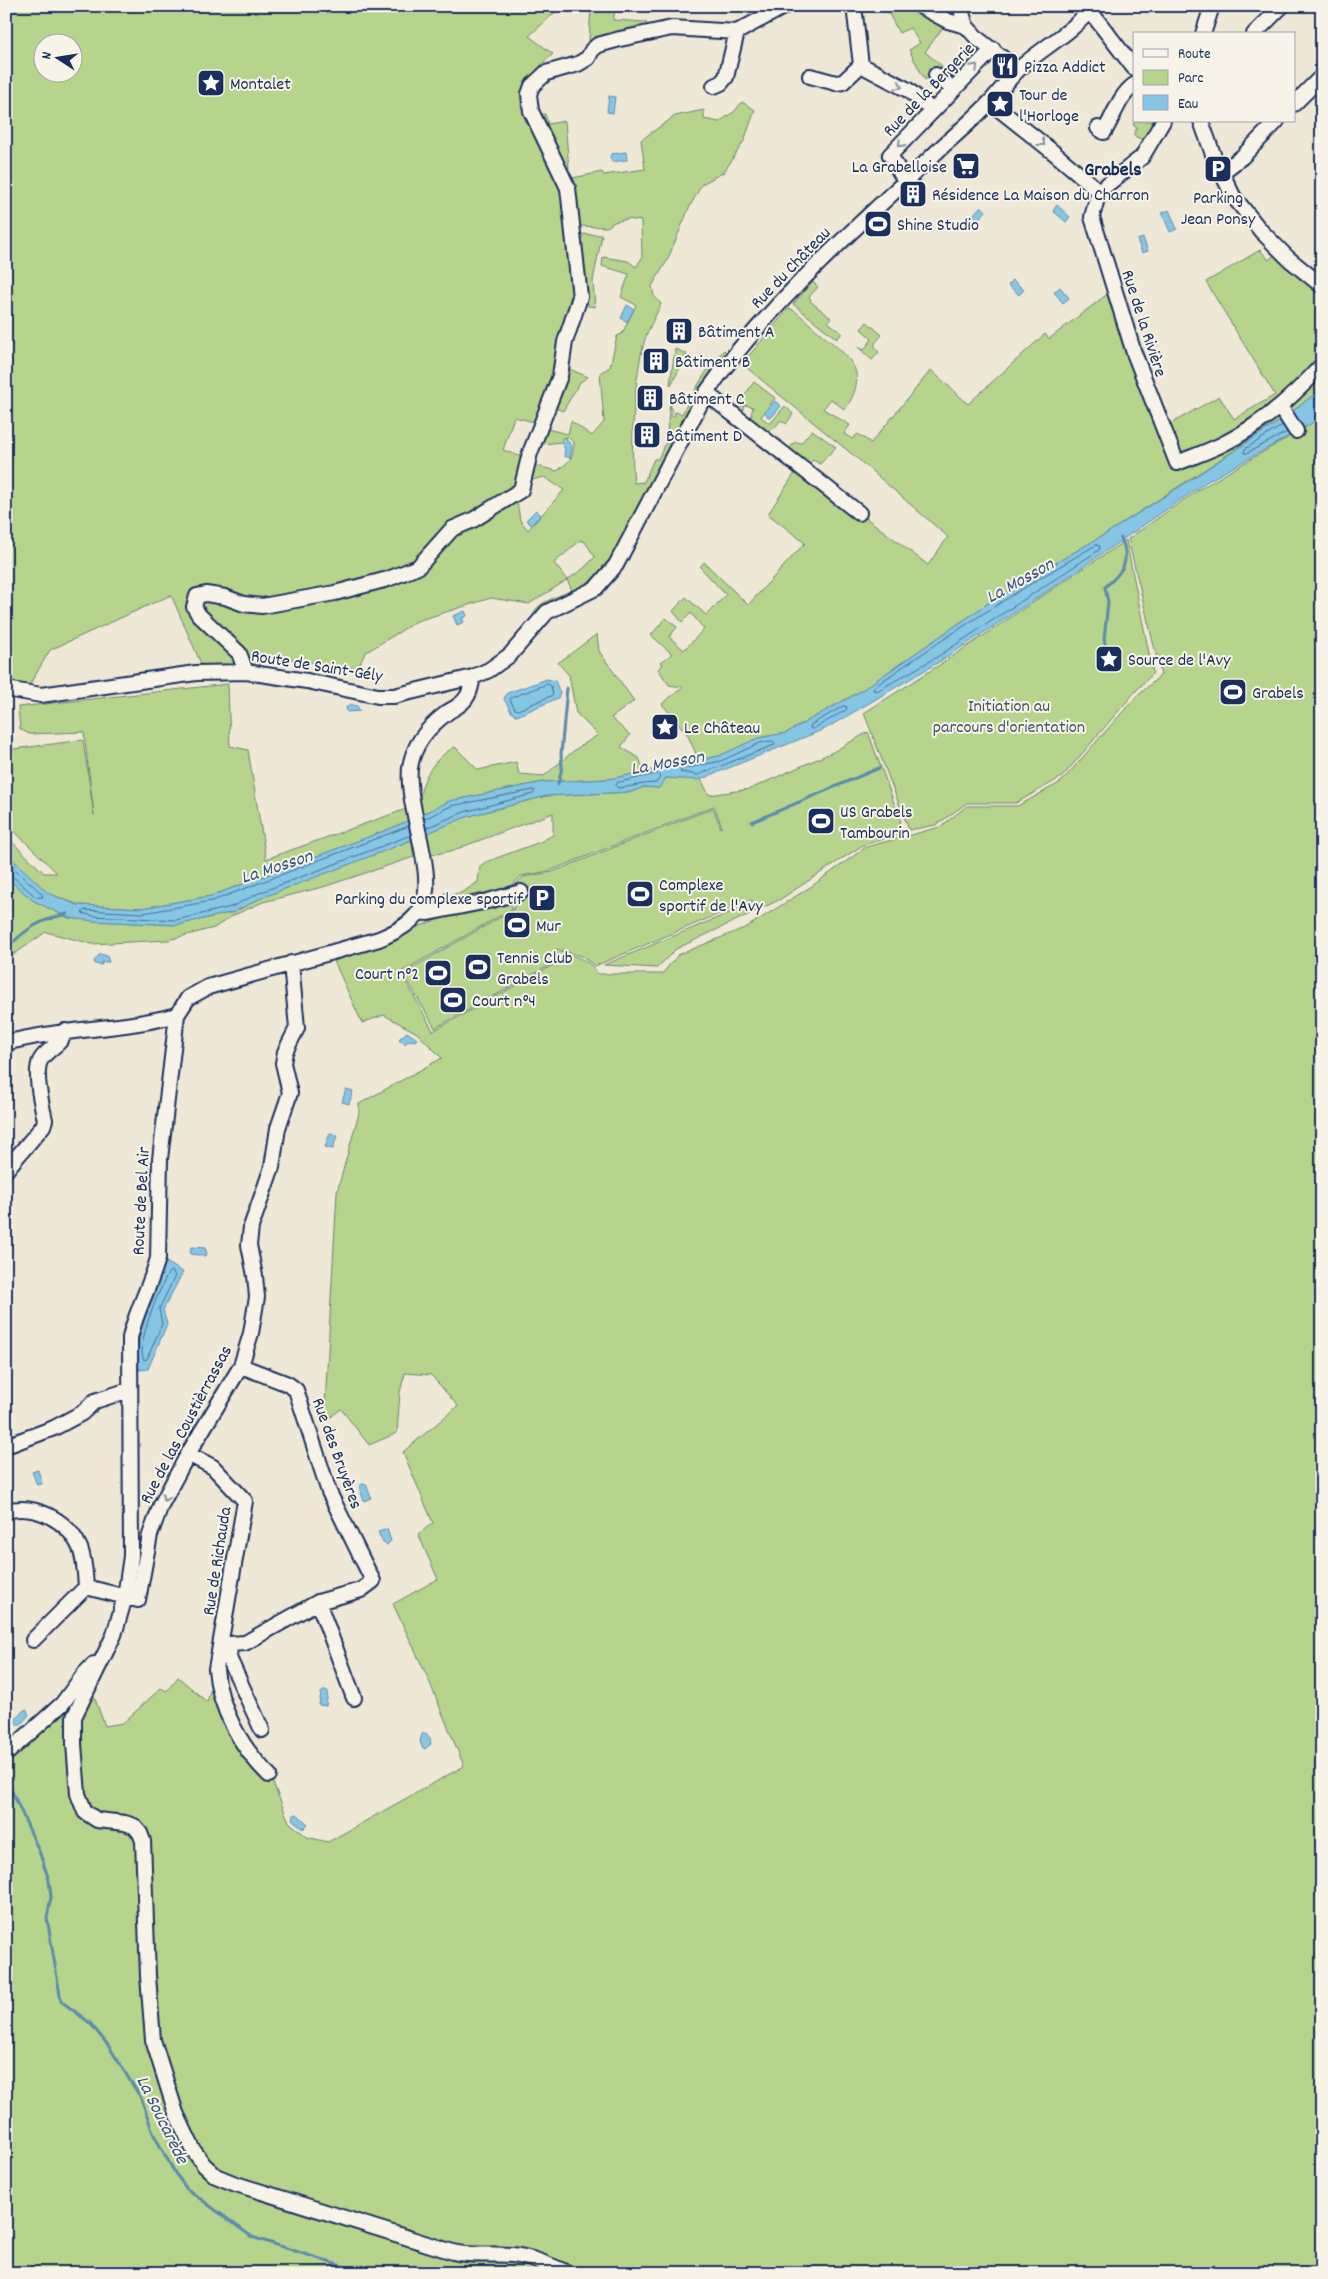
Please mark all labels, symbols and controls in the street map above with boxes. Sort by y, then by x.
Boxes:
north arrow [32,32,82,82]
legend [1133,32,1296,122]
street label: Rue de la Bergerie [878,38,981,144]
text: Route [1178,44,1211,66]
text: N [37,50,58,61]
restaurant icon: Pizza Addict [990,51,1020,81]
place label: Pizza Addict [1024,56,1106,81]
one-way arrow [969,64,978,73]
place icon: Montalet [196,68,226,98]
text: Parc [1178,68,1203,90]
place label: Montalet [230,73,291,98]
one-way arrow [894,79,903,89]
place label: Tour de l'Horloge [1019,84,1079,130]
place icon: Tour de l'Horloge [985,89,1015,119]
text: Eau [1178,94,1198,116]
one-way arrow [1036,137,1045,145]
one-way arrow [898,138,907,147]
supermarket icon: La Grabelloise [951,151,981,181]
parking icon: Parking Jean Ponsy [1203,154,1233,184]
place label: La Grabelloise [852,156,947,181]
district label: Grabels [1084,157,1142,185]
building icon: Résidence La Maison du Charron [898,179,928,209]
place label: Résidence La Maison du Charron [932,184,1149,209]
place label: Parking Jean Ponsy [1181,187,1256,233]
sports icon: Shine Studio [863,209,893,239]
place label: Shine Studio [897,214,979,239]
street label: Rue du Château [746,222,838,315]
street label: Rue de la Rivière [1114,267,1172,381]
building icon: Bâtiment A [664,316,694,346]
place label: Bâtiment A [698,321,775,346]
building icon: Bâtiment B [641,346,671,376]
place label: Bâtiment B [675,351,750,376]
building icon: Bâtiment C [635,383,665,413]
place label: Bâtiment C [669,388,745,413]
building icon: Bâtiment D [632,420,662,450]
place label: Bâtiment D [666,425,742,450]
water label: La Mosson [982,552,1061,612]
place icon: Source de l'Avy [1094,644,1124,674]
street label: Route de Saint-Gély [249,645,385,690]
place label: Source de l'Avy [1128,649,1231,674]
sports icon: Grabels [1218,677,1248,707]
place label: Grabels [1252,682,1304,707]
park label: Initiation au parcours d'orientation [933,695,1085,741]
place icon: Le Château [650,712,680,742]
place label: Le Château [684,717,760,742]
water label: La Mosson [629,745,708,784]
place label: US Grabels Tambourin [840,801,913,847]
sports icon: US Grabels Tambourin [806,806,836,836]
water label: La Mosson [238,844,318,893]
place label: Complexe sportif de l'Avy [659,874,764,920]
sports icon: Complexe sportif de l'Avy [625,879,655,909]
parking icon: Parking du complexe sportif [527,883,557,913]
place label: Parking du complexe sportif [335,888,524,913]
sports icon: Mur [502,910,532,940]
place label: Mur [536,915,561,940]
place label: Tennis Club Grabels [497,947,573,993]
sports icon: Tennis Club Grabels [463,952,493,982]
sports icon: Court n°2 [423,958,453,988]
place label: Court n°2 [355,963,419,988]
sports icon: Court n°4 [438,985,468,1015]
place label: Court n°4 [472,990,536,1015]
street label: Route de Bel Air [127,1146,158,1256]
street label: Rue de las Coustièrrassas [135,1341,240,1509]
street label: Rue des Bruyères [304,1395,367,1513]
one-way arrow [161,1492,171,1501]
street label: Rue de Richauda [198,1505,239,1618]
water label: La Soucarède [128,2072,195,2171]

